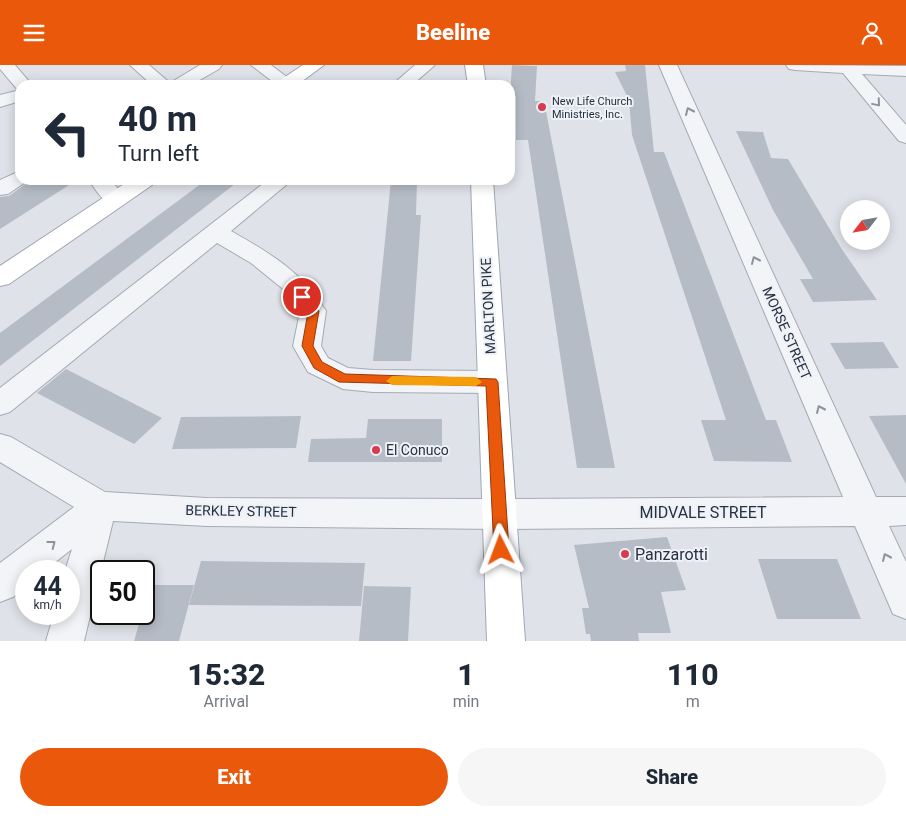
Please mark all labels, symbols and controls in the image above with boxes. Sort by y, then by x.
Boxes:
icon: menu [20,19,48,47]
icon: person [858,19,886,47]
text: Beeline [416,20,490,45]
place label: New Life Church Ministries, Inc. [552,95,632,121]
one-way arrow [871,97,880,106]
text: 40 m [118,99,197,140]
icon: left [35,100,100,165]
marker: New Life Church Ministries, Inc. [536,101,548,113]
one-way arrow [684,107,695,116]
text: Turn left [118,141,199,166]
north arrow [840,200,890,250]
map controls [840,200,890,250]
one-way arrow [750,256,761,265]
street label: MARLTON PIKE [477,257,499,355]
pin [281,276,323,318]
icon: arrive [288,283,316,311]
street label: MORSE STREET [759,284,815,382]
one-way arrow [816,405,827,414]
place label: El Conuco [386,442,449,458]
marker: El Conuco [370,444,382,456]
street label: BERKLEY STREET [185,502,297,520]
street label: MIDVALE STREET [639,503,767,522]
position arrow [474,523,526,575]
one-way arrow [46,542,55,550]
place label: Panzarotti [635,545,708,564]
marker: Panzarotti [619,548,631,560]
one-way arrow [882,553,893,562]
speed limit sign: 50 [90,560,155,625]
text: 44 [33,572,62,601]
text: km/h [33,598,62,612]
text: 15:32 [187,657,265,692]
text: 1 [457,657,475,692]
text: 110 [667,657,719,692]
text: Arrival [204,692,249,711]
text: min [453,692,479,711]
text: m [686,692,700,711]
button: Exit [20,748,448,806]
button: Share [458,748,886,806]

